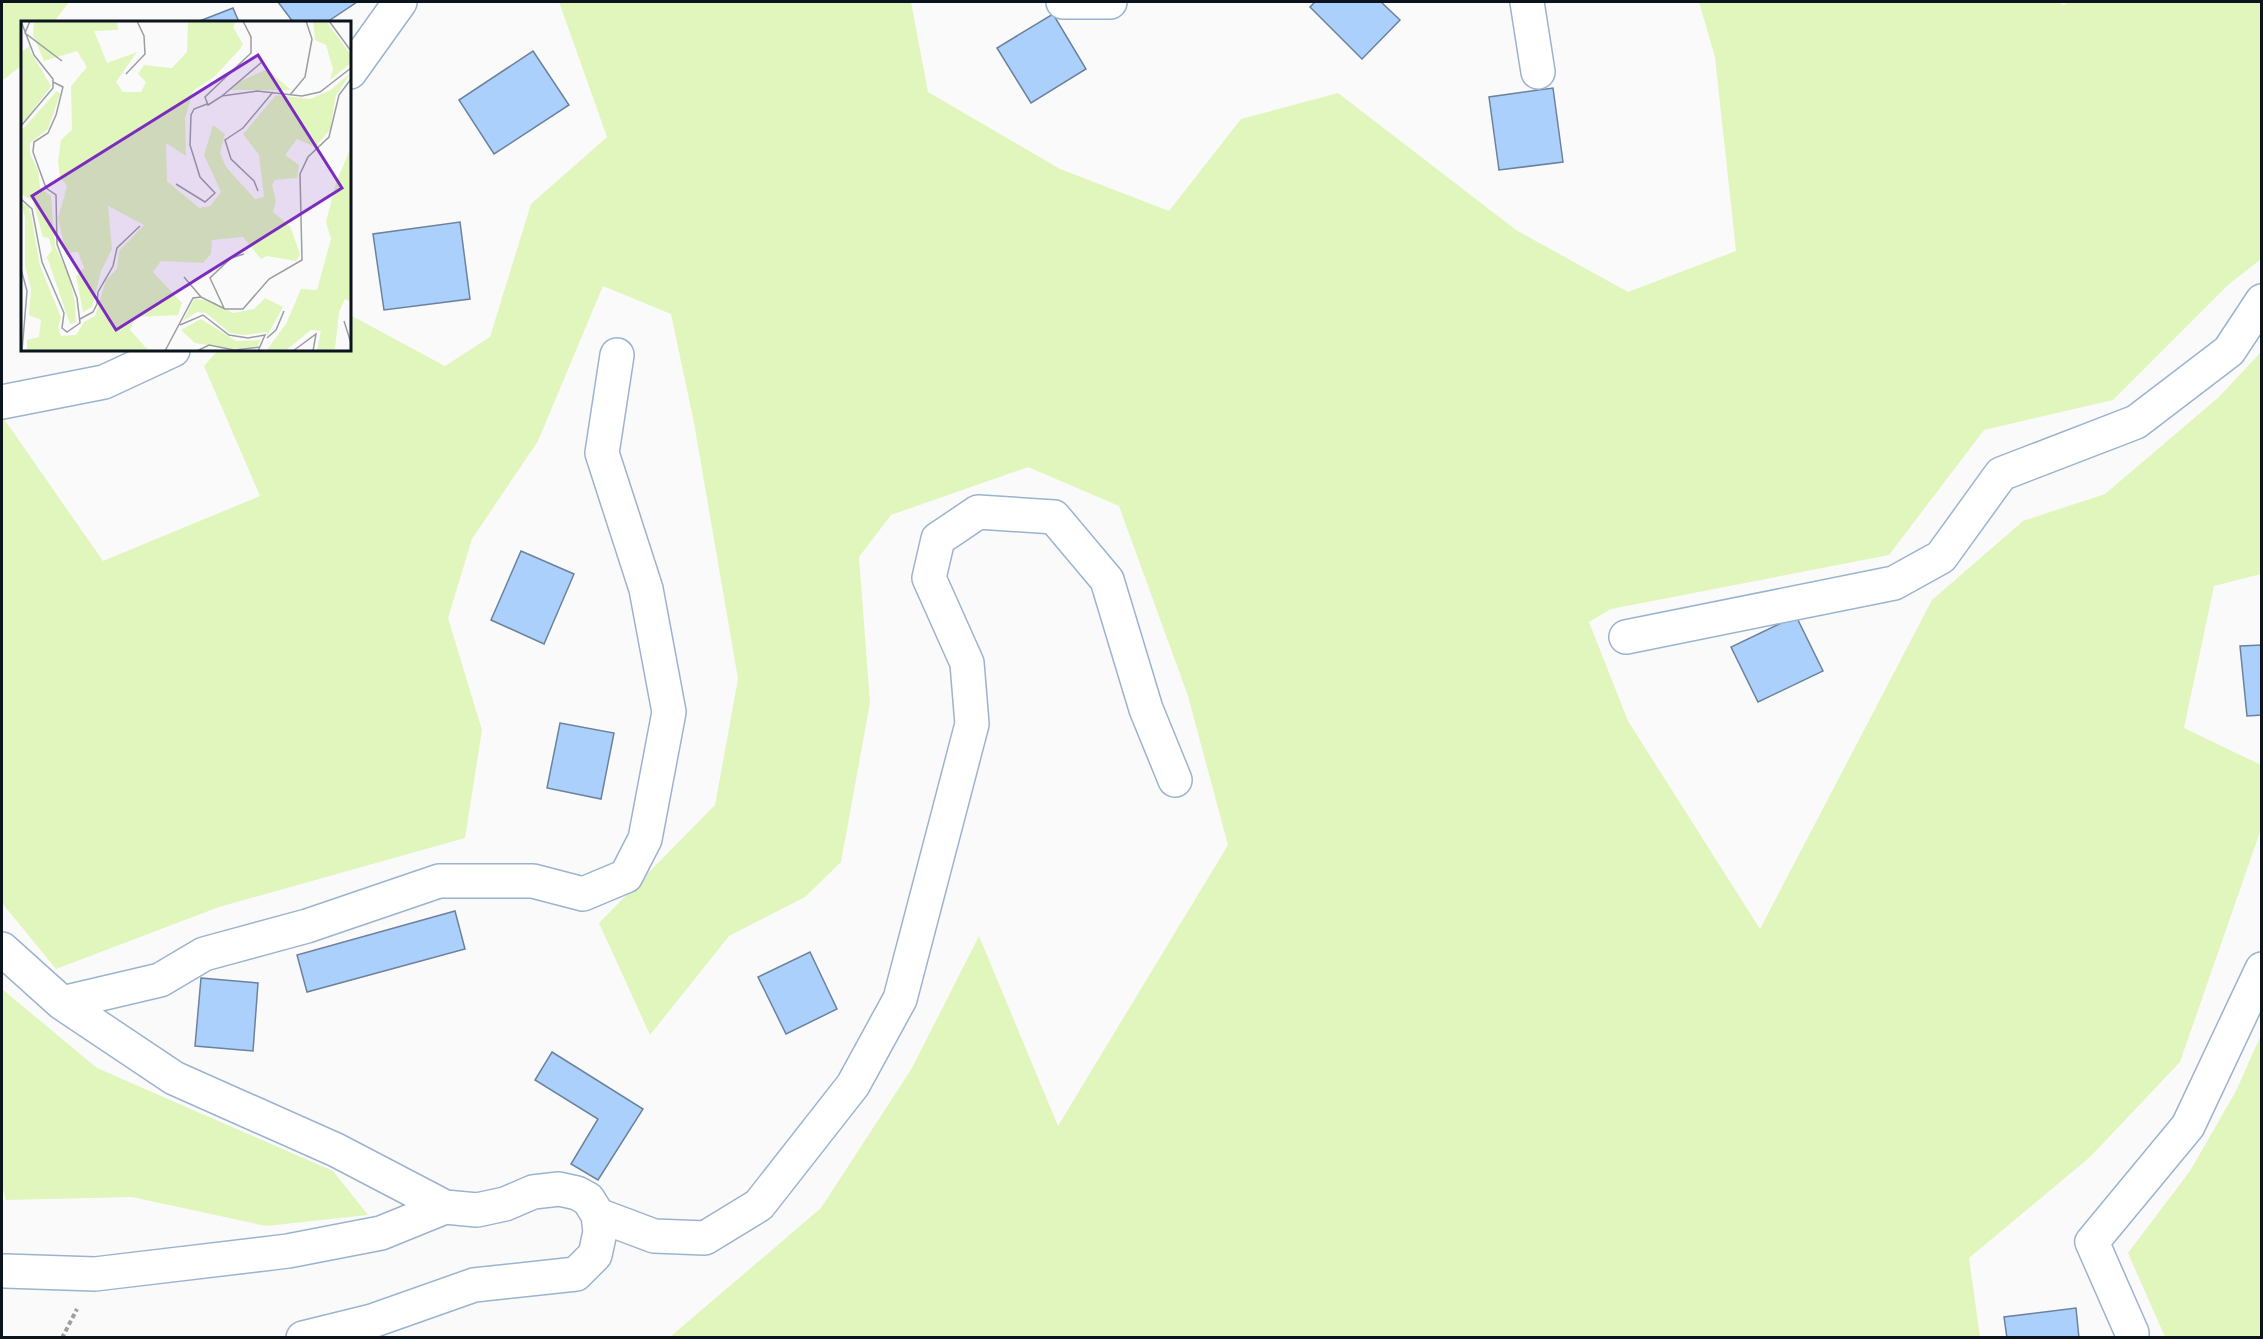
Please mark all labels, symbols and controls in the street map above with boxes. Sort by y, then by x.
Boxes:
inset map [21,21,351,351]

